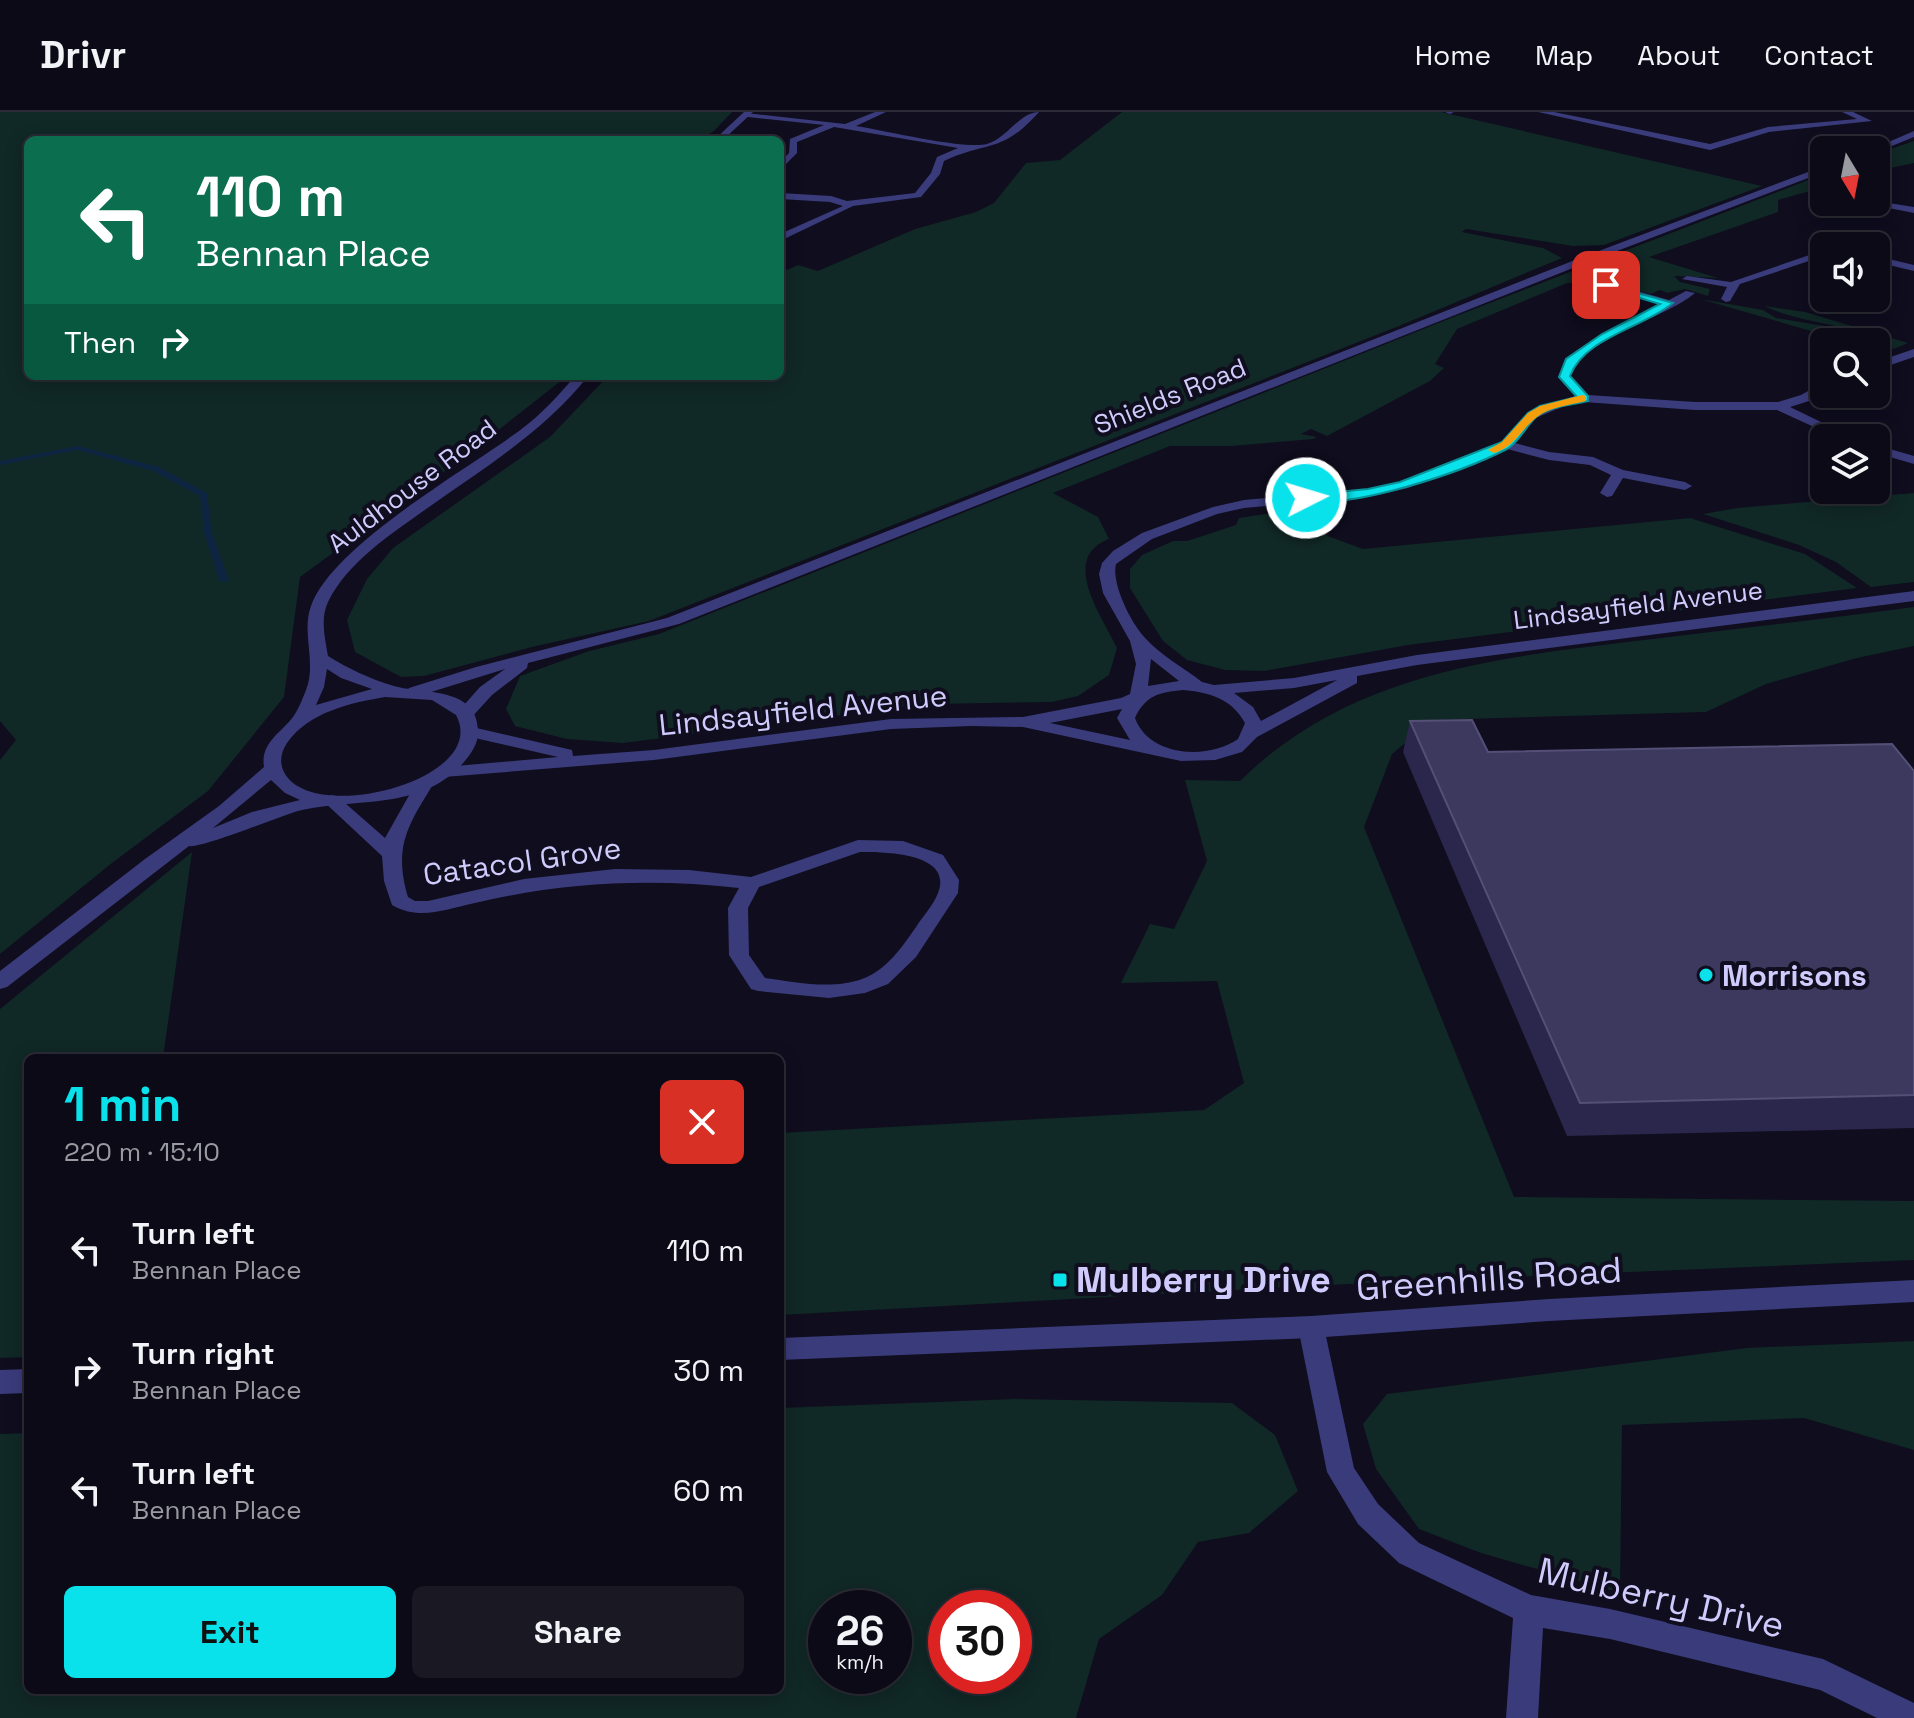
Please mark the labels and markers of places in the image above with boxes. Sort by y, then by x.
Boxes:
pin [1572,251,1640,319]
place label: Morrisons [1722,956,1867,995]
marker: Morrisons [1697,966,1715,984]
place label: Mulberry Drive [1076,1257,1331,1303]
marker: Mulberry Drive [1051,1271,1069,1289]

